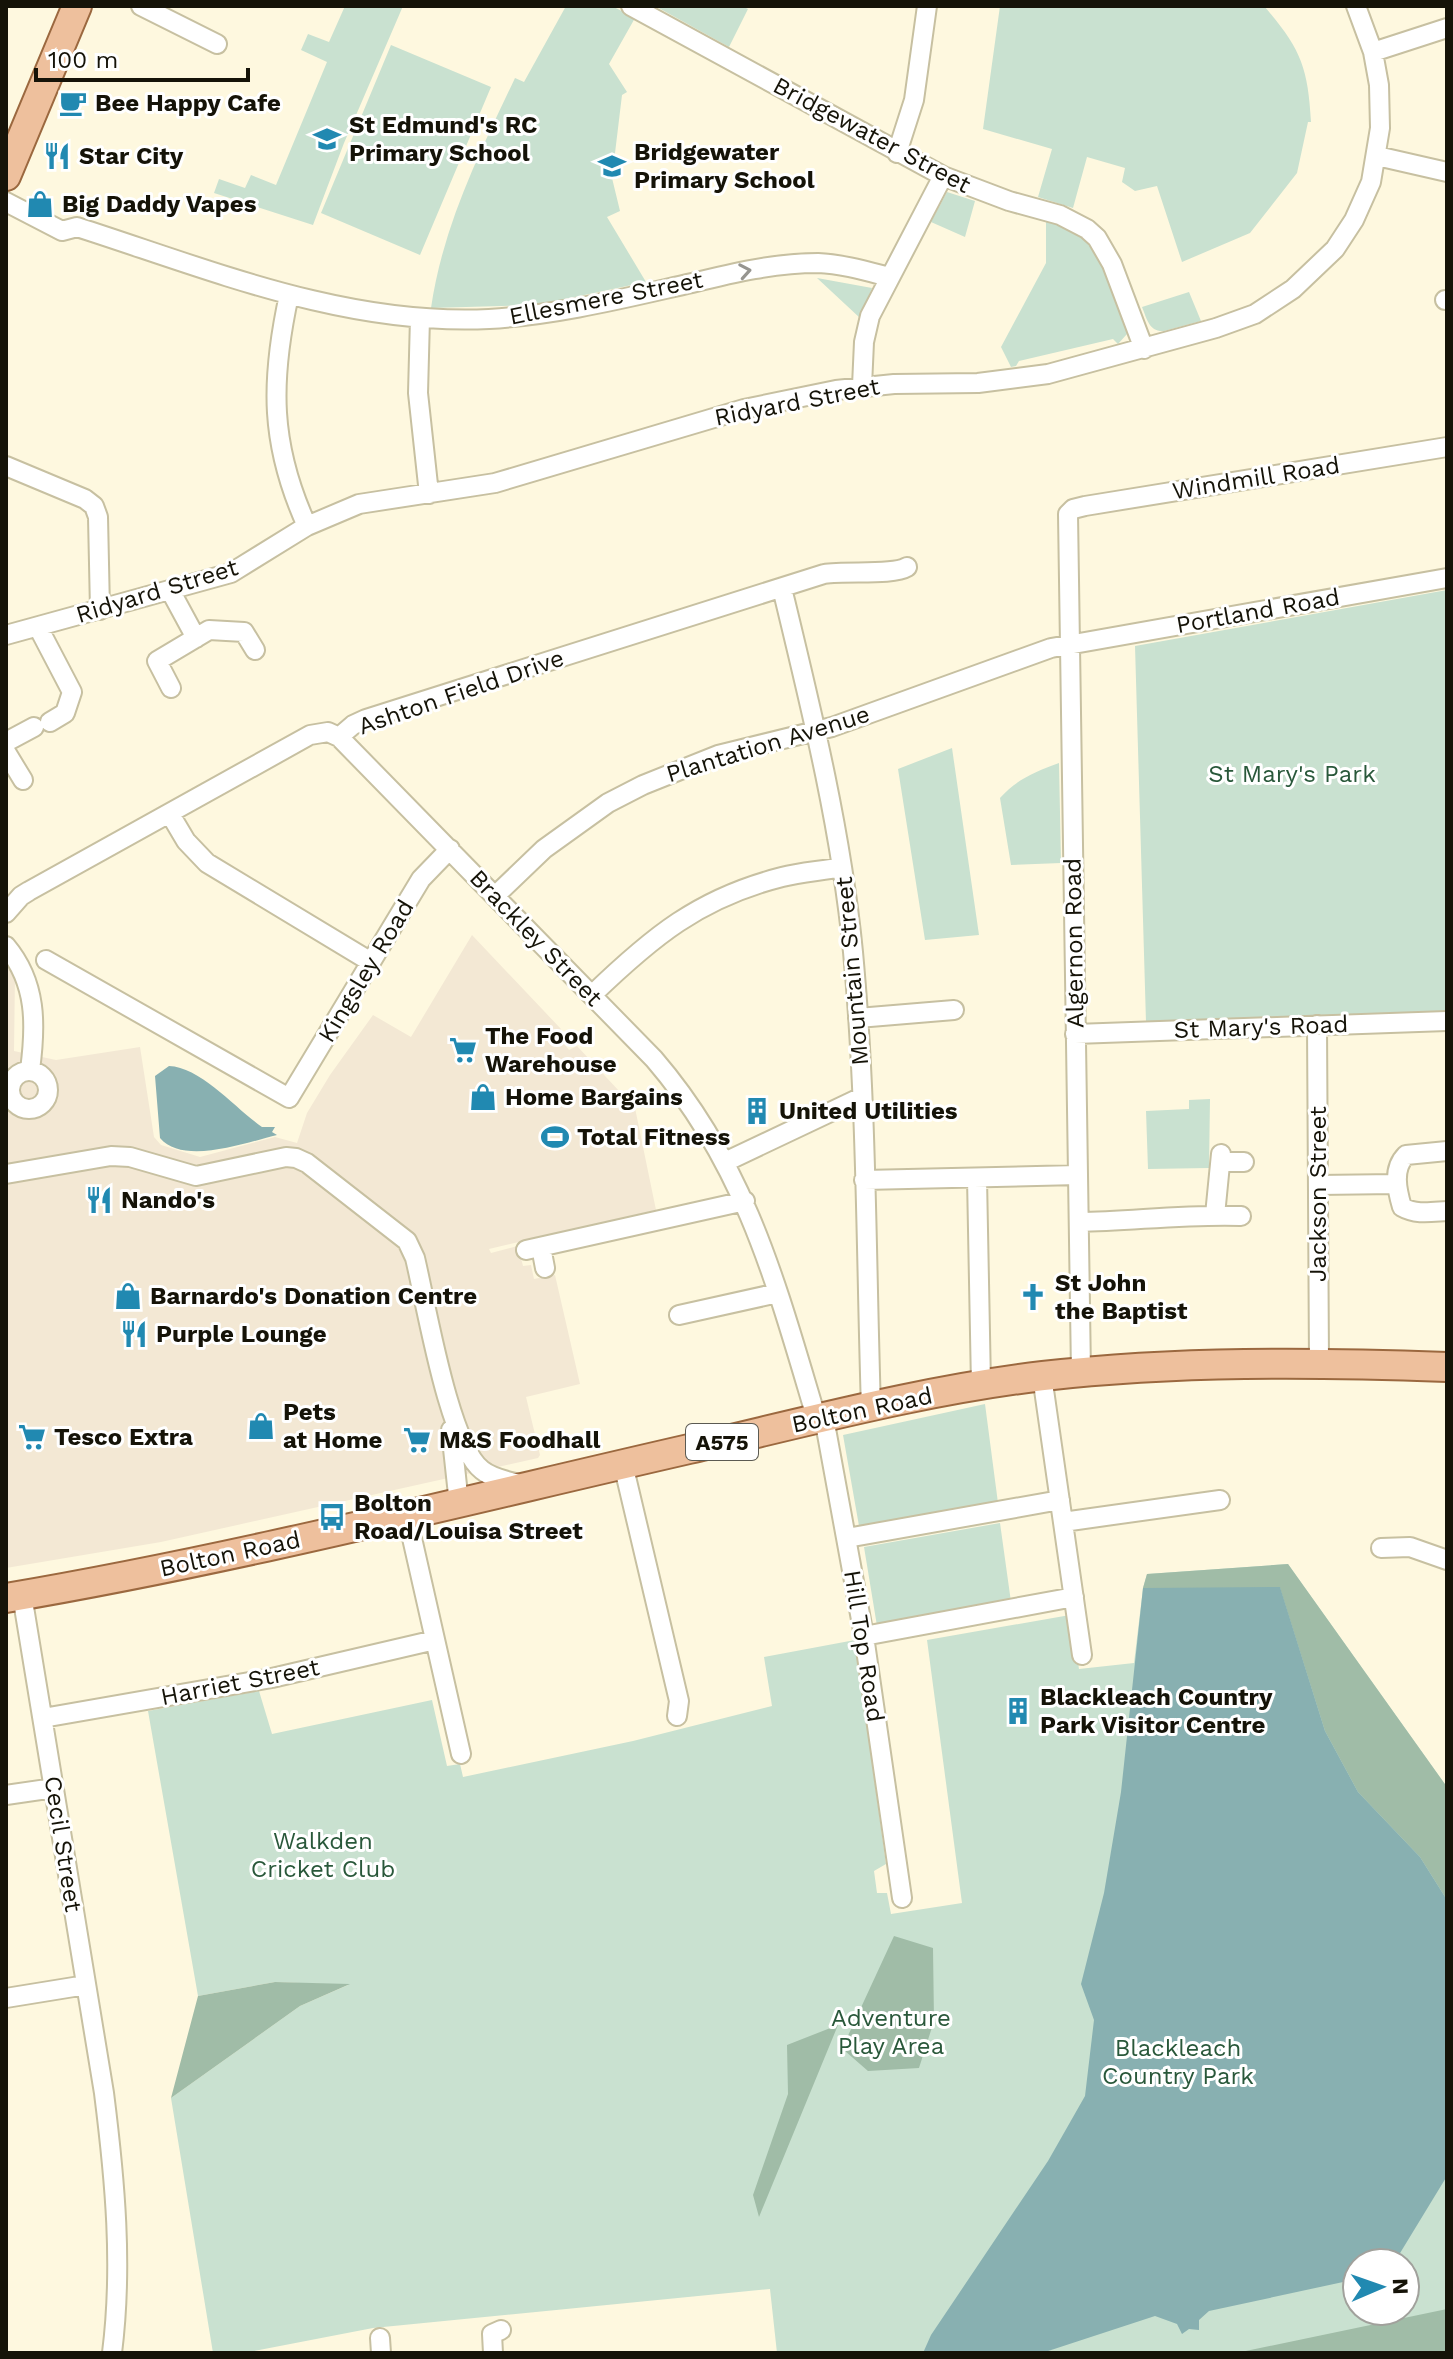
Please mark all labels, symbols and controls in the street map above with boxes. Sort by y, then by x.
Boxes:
scale bar [36,32,248,82]
text: 100 m [48,46,118,74]
street label: Bridgewater Street [768,71,976,199]
cafe icon: Bee Happy Cafe [58,88,88,118]
place label: Bee Happy Cafe [95,89,281,117]
place label: St Edmund's RC Primary School [349,111,537,167]
school or university icon: St Edmund's RC Primary School [312,124,342,154]
place label: Bridgewater Primary School [634,138,815,194]
restaurant icon: Star City [42,141,72,171]
place label: Star City [79,142,184,170]
school or university icon: Bridgewater Primary School [597,151,627,181]
shop icon: Big Daddy Vapes [25,189,55,219]
place label: Big Daddy Vapes [62,190,257,218]
one-way arrow [739,264,752,281]
street label: Ellesmere Street [507,265,705,331]
street label: Ridyard Street [712,372,882,432]
street label: Windmill Road [1170,451,1342,505]
street label: Ridyard Street [73,553,241,629]
street label: Portland Road [1174,583,1342,639]
street label: Ashton Field Drive [354,644,568,740]
street label: Plantation Avenue [663,700,873,788]
park label: St Mary's Park [1208,760,1376,788]
street label: Algernon Road [1059,858,1089,1028]
street label: Brackley Street [464,864,608,1012]
street label: Mountain Street [830,875,874,1067]
street label: Kingsley Road [312,895,420,1047]
street label: St Mary's Road [1173,1010,1349,1044]
place label: The Food Warehouse [485,1022,617,1078]
supermarket icon: The Food Warehouse [448,1035,478,1065]
shop icon: Home Bargains [468,1082,498,1112]
place label: Home Bargains [505,1083,683,1111]
building icon: United Utilities [742,1096,772,1126]
place label: United Utilities [779,1097,958,1125]
street label: Jackson Street [1304,1106,1332,1282]
sports icon: Total Fitness [540,1122,570,1152]
place label: Total Fitness [577,1123,730,1151]
restaurant icon: Nando's [84,1185,114,1215]
place label: Nando's [121,1186,215,1214]
place label: St John the Baptist [1055,1269,1188,1325]
shop icon: Barnardo's Donation Centre [113,1281,143,1311]
place label: Barnardo's Donation Centre [150,1282,477,1310]
church icon: St John the Baptist [1018,1282,1048,1312]
restaurant icon: Purple Lounge [119,1319,149,1349]
place label: Purple Lounge [156,1320,327,1348]
street label: Bolton Road [789,1381,935,1439]
place label: Pets at Home [283,1398,382,1454]
shop icon: Pets at Home [246,1411,276,1441]
supermarket icon: Tesco Extra [17,1422,47,1452]
place label: Tesco Extra [54,1423,193,1451]
road number: A575 [686,1424,758,1460]
supermarket icon: M&S Foodhall [402,1425,432,1455]
place label: M&S Foodhall [439,1426,601,1454]
place label: Bolton Road/Louisa Street [354,1489,583,1545]
bus stop icon: Bolton Road/Louisa Street [317,1502,347,1532]
street label: Bolton Road [157,1525,303,1583]
street label: Hill Top Road [838,1568,890,1724]
street label: Harriet Street [158,1653,322,1711]
place label: Blackleach Country Park Visitor Centre [1040,1683,1273,1739]
building icon: Blackleach Country Park Visitor Centre [1003,1696,1033,1726]
street label: Cecil Street [38,1774,88,1914]
park label: Walkden Cricket Club [251,1827,395,1883]
park label: Adventure Play Area [831,2004,951,2060]
park label: Blackleach Country Park [1102,2034,1254,2090]
north arrow [1341,2247,1421,2327]
text: N [1388,2278,1413,2295]

